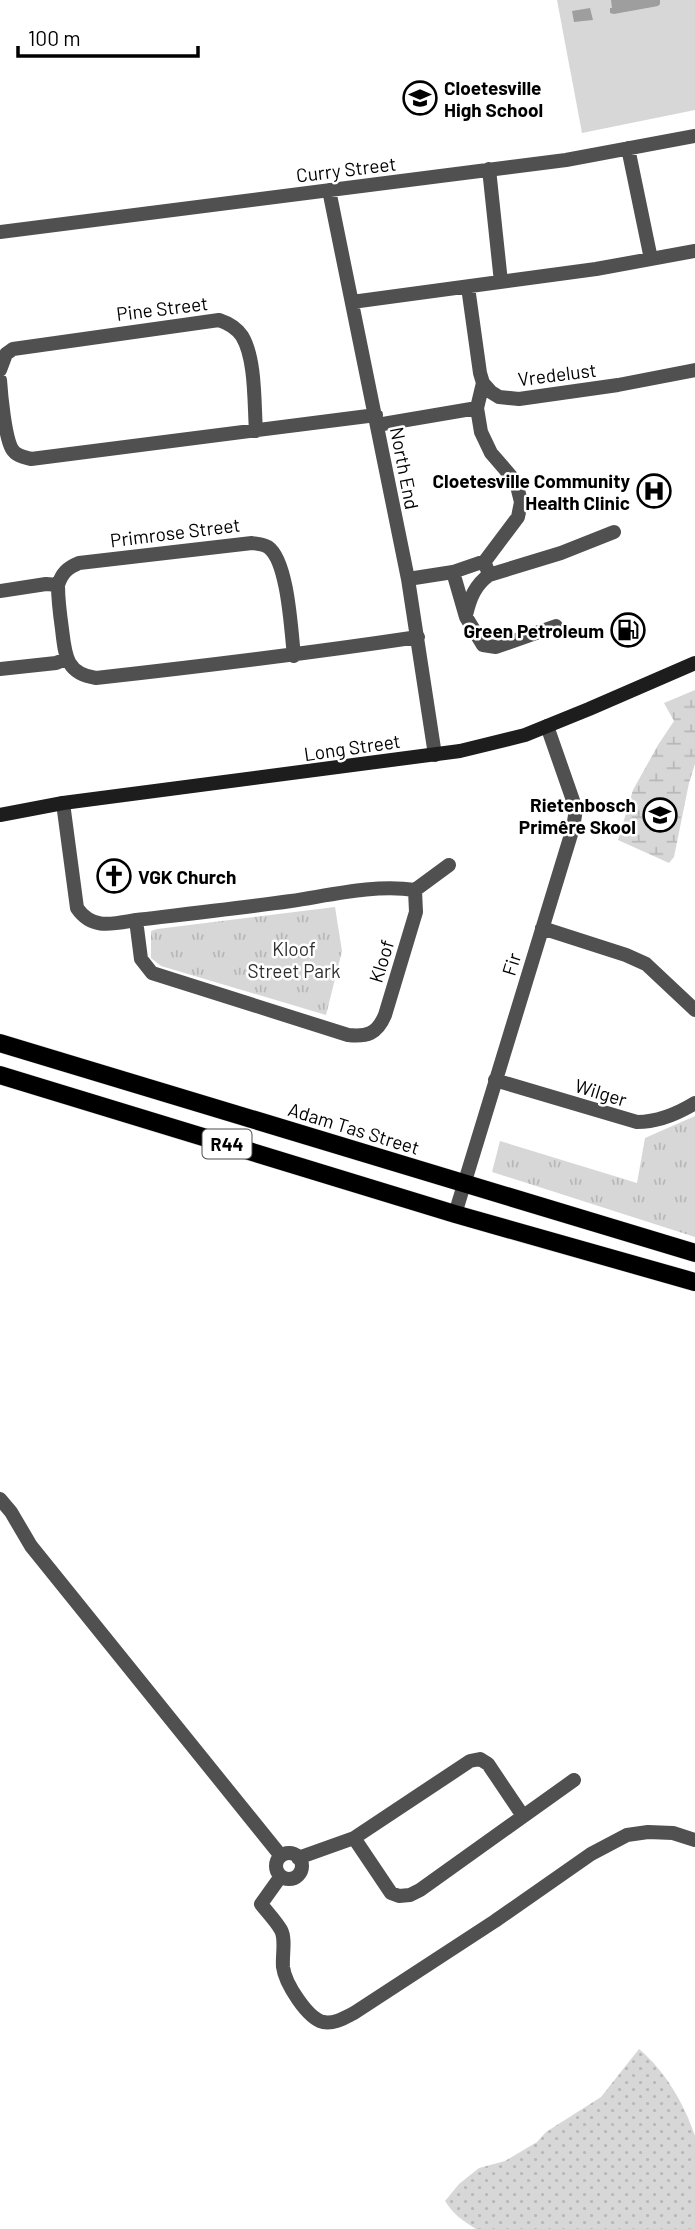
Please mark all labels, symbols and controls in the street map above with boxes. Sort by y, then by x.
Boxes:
scale bar [18,14,198,58]
text: 100 m [28,25,81,50]
place label: Cloetesville High School [444,76,543,121]
school or university icon: Cloetesville High School [401,79,439,117]
street label: Curry Street [295,151,397,187]
street label: Pine Street [115,291,209,325]
street label: Vredelust [516,358,598,390]
street label: North End [386,425,424,511]
place label: Cloetesville Community Health Clinic [432,469,630,514]
hospital icon: Cloetesville Community Health Clinic [635,472,673,510]
street label: Primrose Street [109,513,241,551]
fuel station icon: Green Petroleum [609,611,647,649]
place label: Green Petroleum [463,619,604,642]
street label: Long Street [302,729,402,765]
place label: Rietenbosch Primêre Skool [519,793,636,838]
school or university icon: Rietenbosch Primêre Skool [641,796,679,834]
church icon: VGK Church [95,857,133,895]
place label: VGK Church [138,865,236,888]
park label: Kloof Street Park [247,937,341,982]
street label: Kloof [364,937,398,985]
street label: Fir [497,950,525,978]
street label: Wilger [572,1073,630,1111]
street label: Adam Tas Street [286,1097,422,1159]
road number: R44 [202,1129,252,1158]

